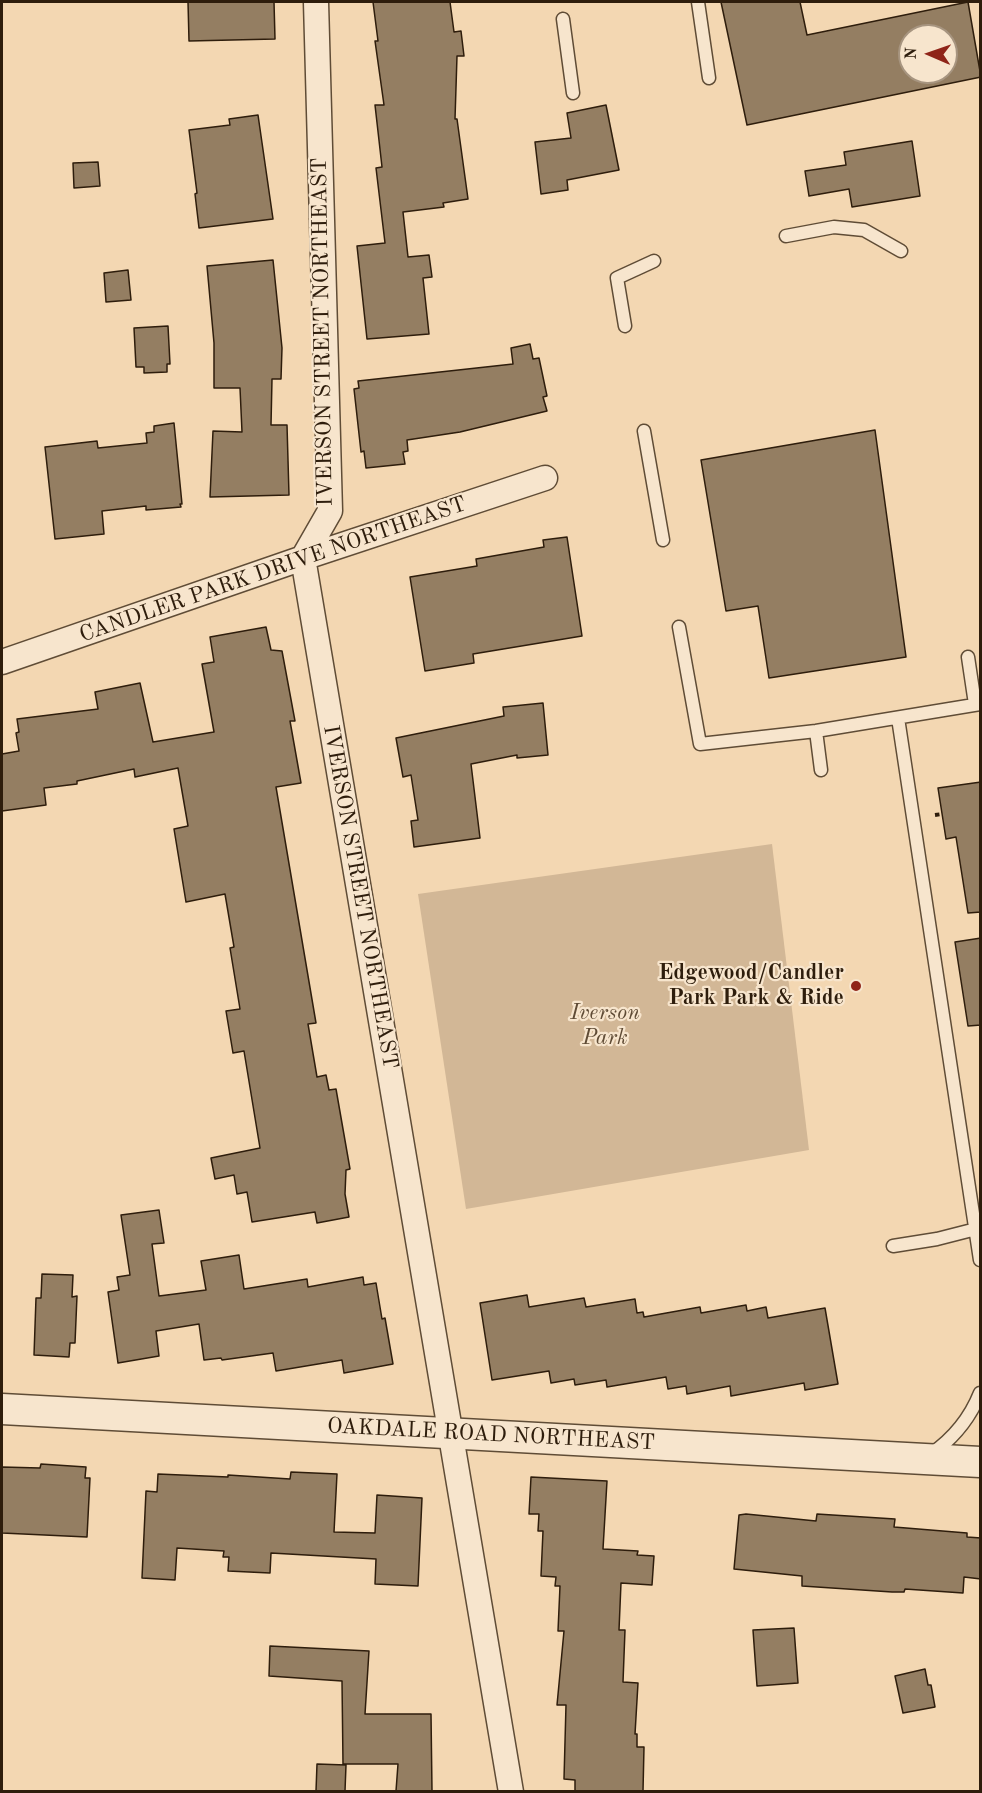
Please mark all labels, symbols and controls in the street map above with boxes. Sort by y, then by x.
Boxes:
north arrow [898,24,958,84]
text: N [904,47,920,60]
street label: IVERSON STREET NORTHEAST [307,158,339,506]
street label: CANDLER PARK DRIVE NORTHEAST [76,491,470,649]
street label: IVERSON STREET NORTHEAST [317,723,403,1071]
place label: Edgewood/Candler Park Park & Ride [658,960,844,1011]
marker: Edgewood/Candler Park Park & Ride [849,979,863,993]
park label: Iverson Park [570,1000,640,1052]
street label: OAKDALE ROAD NORTHEAST [326,1413,656,1457]

